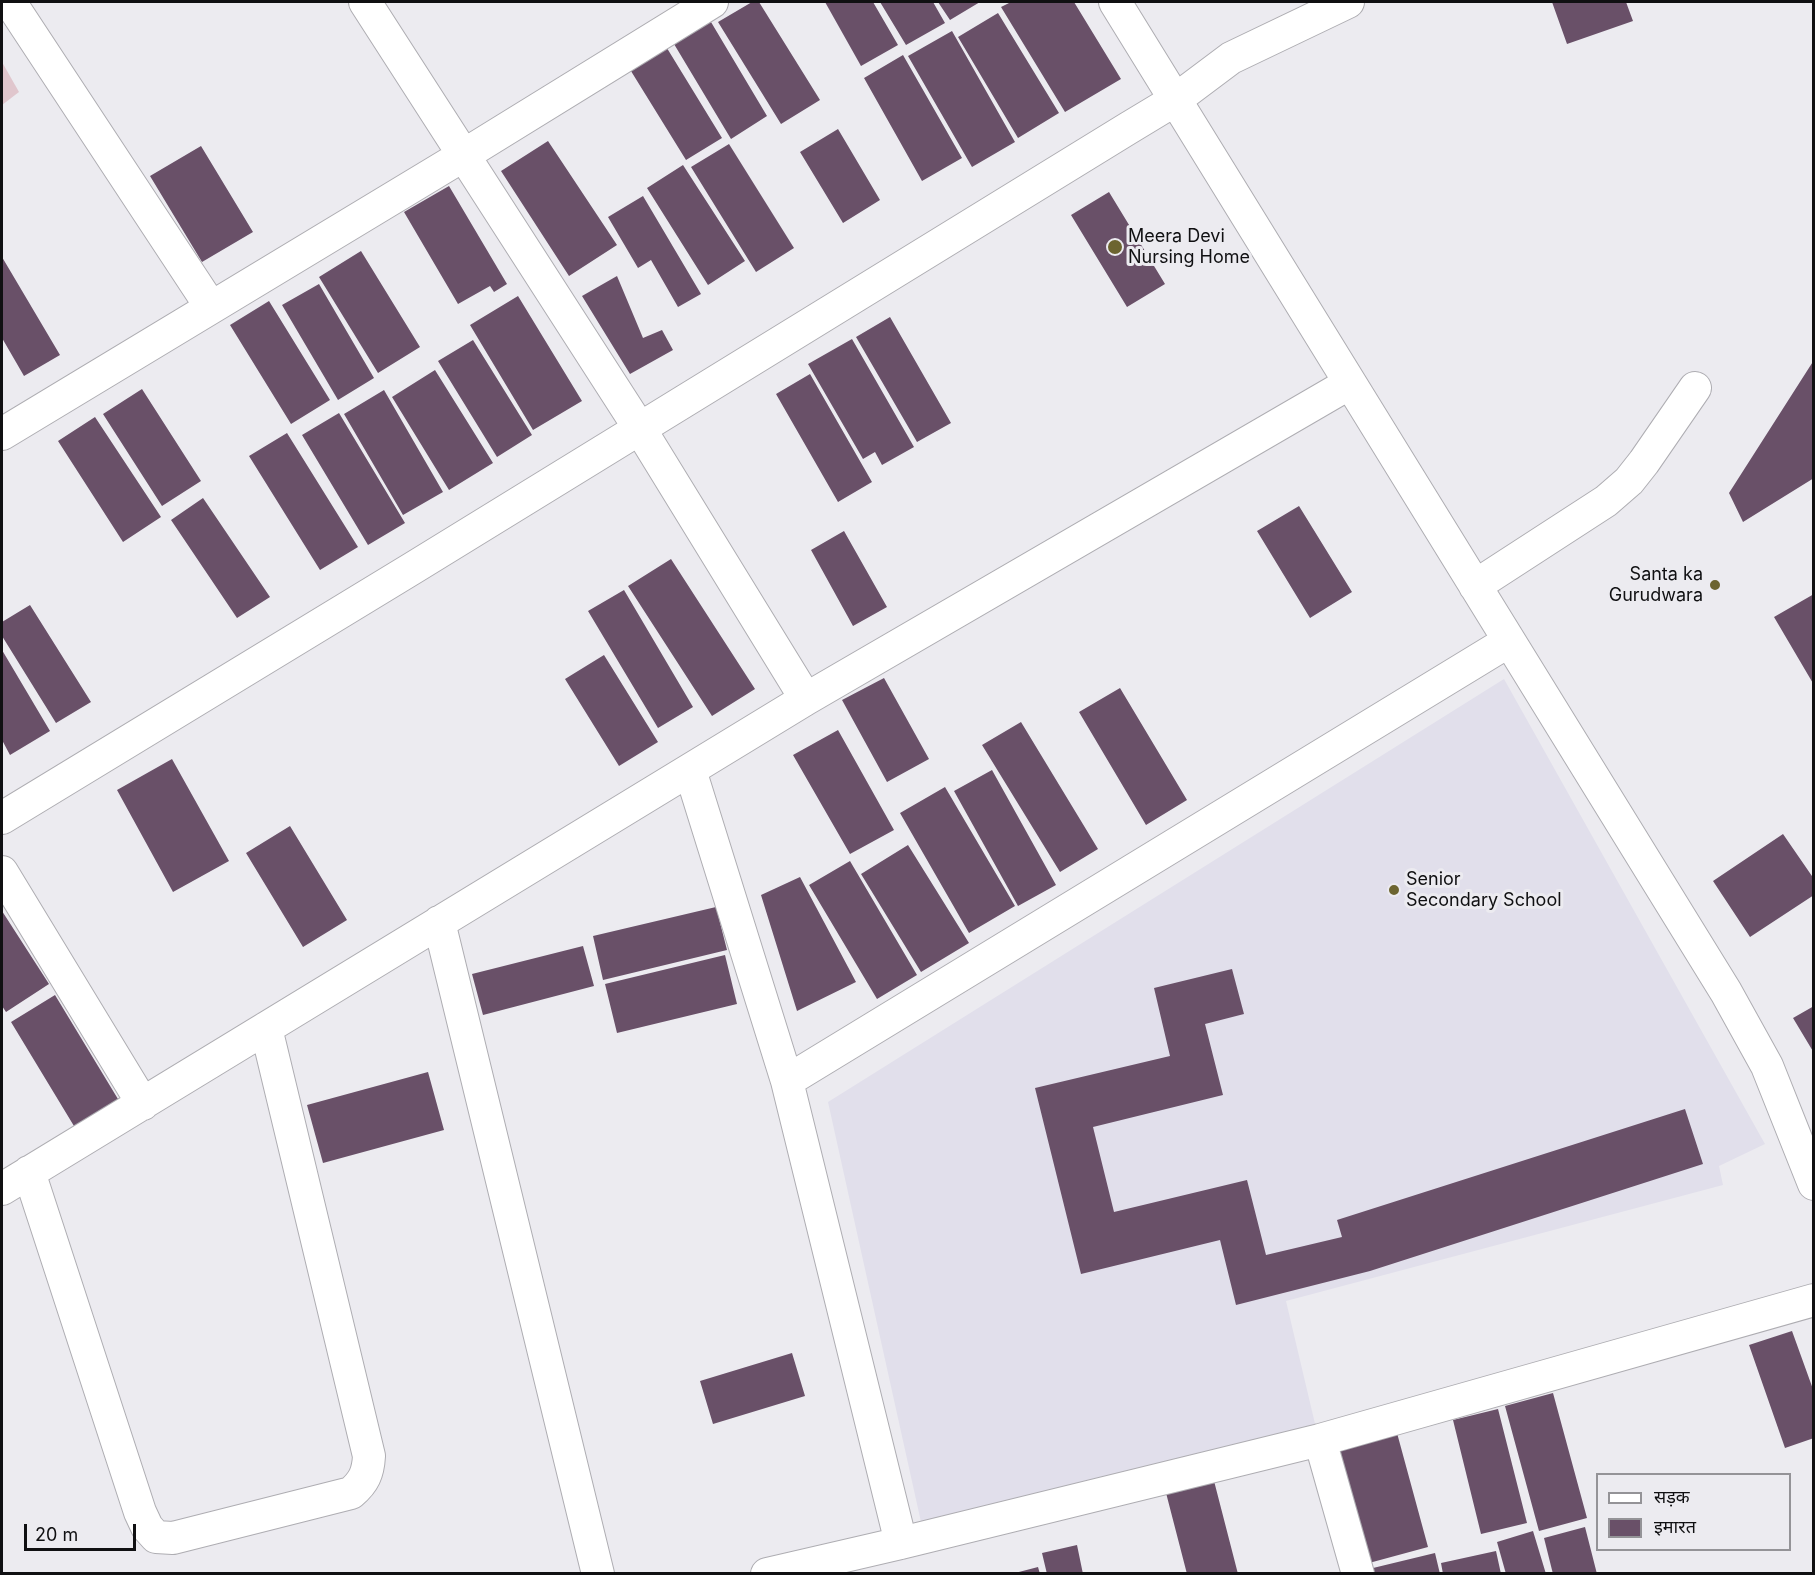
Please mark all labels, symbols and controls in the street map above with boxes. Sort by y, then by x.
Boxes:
place label: Meera Devi Nursing Home [1128,226,1250,268]
marker: Meera Devi Nursing Home [1106,238,1124,256]
place label: Santa ka Gurudwara [1609,564,1703,606]
marker: Santa ka Gurudwara [1708,578,1722,592]
place label: Senior Secondary School [1406,869,1562,912]
marker: Senior Secondary School [1387,883,1401,897]
legend [1596,1473,1791,1551]
text: सड़क [1654,1486,1690,1507]
scale bar [27,1512,140,1550]
text: इमारत [1654,1516,1696,1537]
text: 20 m [35,1524,78,1545]

